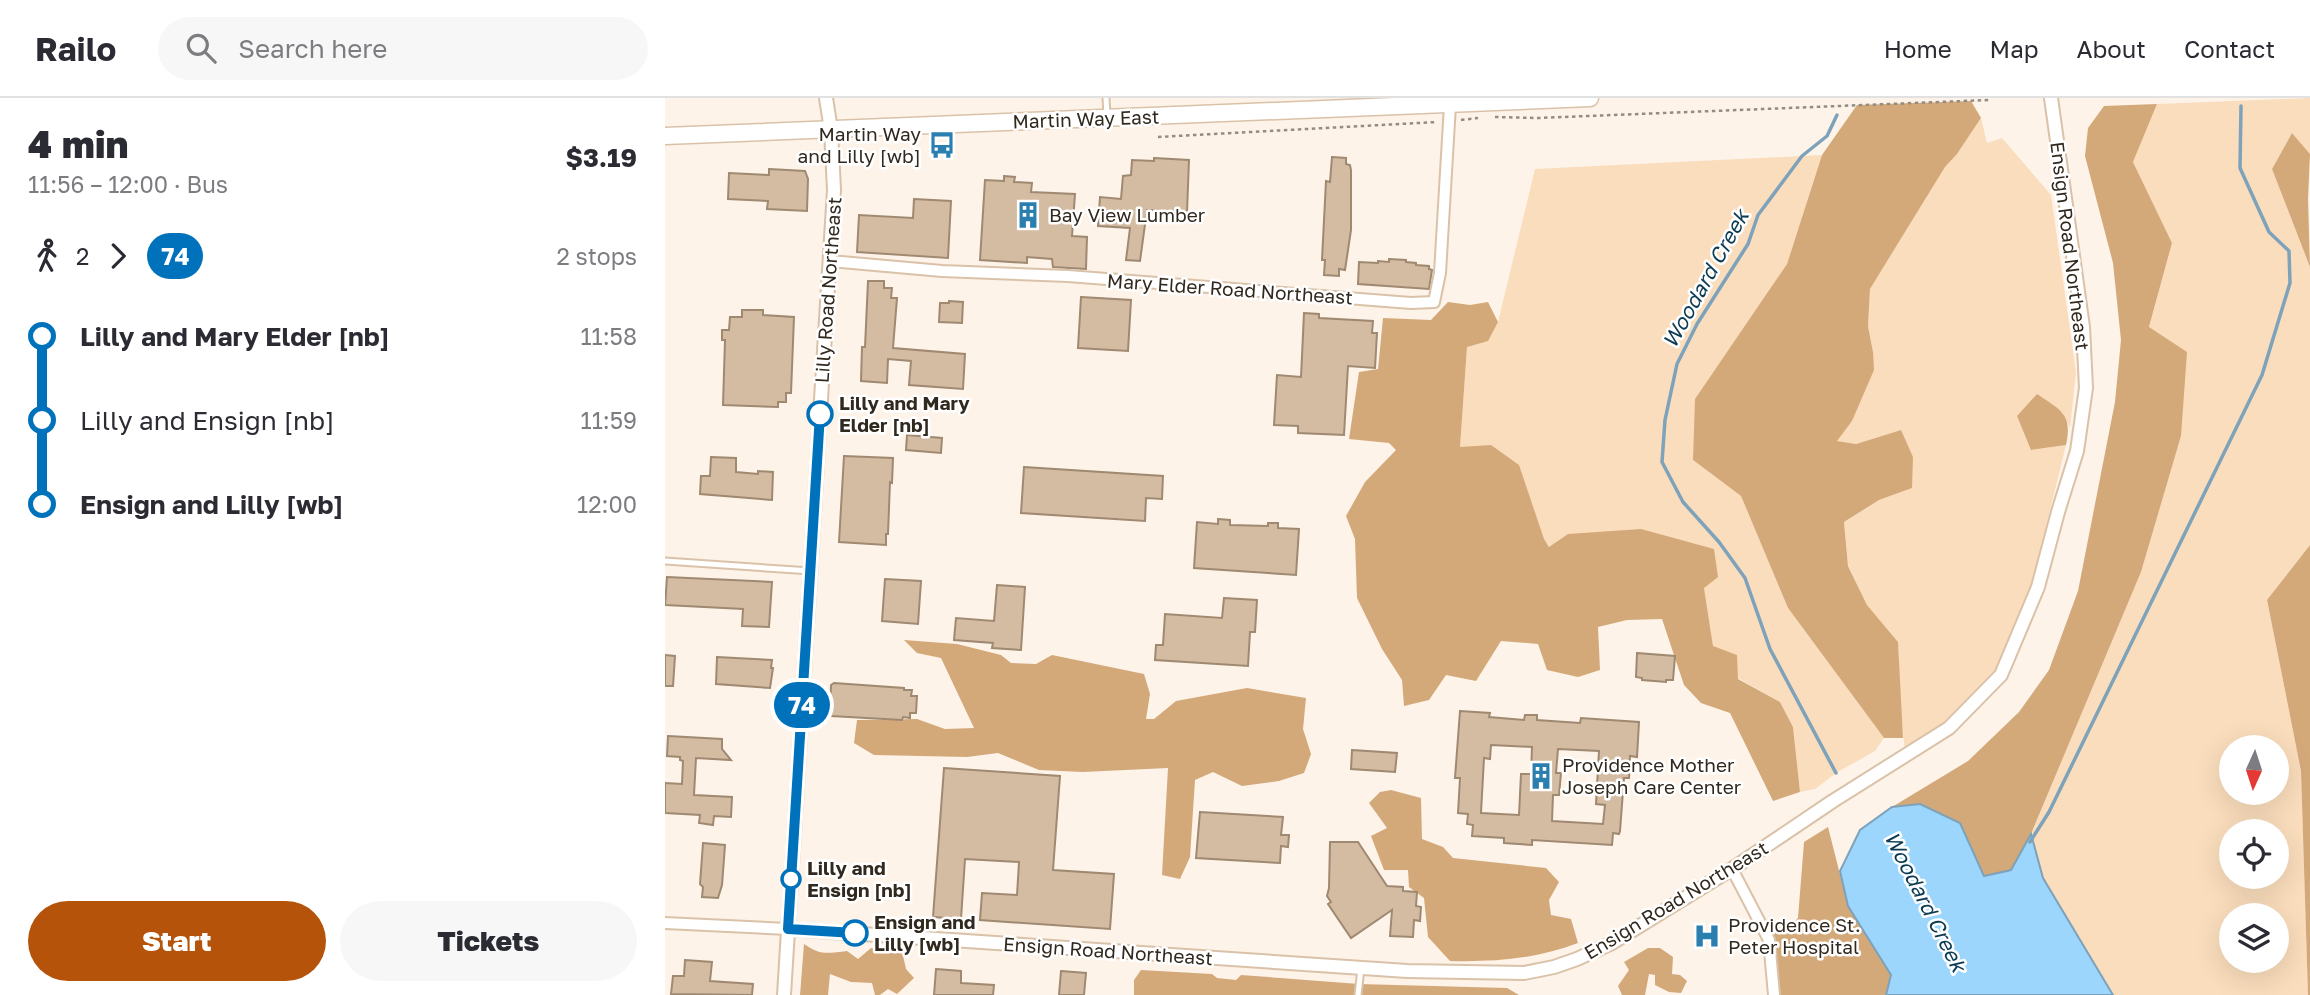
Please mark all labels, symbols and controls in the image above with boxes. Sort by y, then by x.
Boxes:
search box [158,17,648,80]
text: Railo [35,29,116,68]
icon: search [182,29,220,67]
text: Search here [238,33,387,64]
text: Home [1884,34,1952,63]
text: Map [1990,34,2039,63]
text: About [2077,34,2146,63]
text: Contact [2184,34,2275,63]
street label: Martin Way East [1012,104,1160,133]
text: 4 min [28,121,129,166]
place label: Martin Way and Lilly [wb] [798,122,921,167]
bus stop icon: Martin Way and Lilly [wb] [927,130,957,160]
street label: Ensign Road Northeast [2046,140,2095,352]
text: $3.19 [565,142,637,173]
text: 11:56 – 12:00 · Bus [28,170,228,198]
street label: Lilly Road Northeast [810,196,845,384]
building icon: Bay View Lumber [1013,200,1043,230]
place label: Bay View Lumber [1049,203,1206,226]
water label: Woodard Creek [1656,203,1755,352]
icon: walk [28,237,66,275]
icon: forward [99,237,137,275]
text: 74 [161,241,189,270]
text: 2 [76,242,89,270]
text: 2 stops [556,242,637,270]
street label: Mary Elder Road Northeast [1106,268,1354,309]
text: Lilly and Mary Elder [nb] [80,321,390,352]
text: 11:58 [580,322,637,350]
place label: Lilly and Mary Elder [nb] [839,391,970,436]
marker: Lilly and Mary Elder [nb] [807,401,833,427]
text: Lilly and Ensign [nb] [80,405,335,436]
text: 11:59 [581,406,637,434]
text: Ensign and Lilly [wb] [80,489,343,520]
text: 12:00 [577,490,637,518]
line badge: 74 [771,682,833,728]
text: 74 [788,690,816,719]
north arrow [2219,735,2289,805]
map controls [2219,735,2289,973]
place label: Providence Mother Joseph Care Center [1562,753,1742,798]
building icon: Providence Mother Joseph Care Center [1526,761,1556,791]
button: locate [2219,819,2289,889]
water label: Woodard Creek [1879,827,1973,978]
street label: Ensign Road Northeast [1580,836,1772,964]
place label: Lilly and Ensign [nb] [807,856,912,901]
marker: Lilly and Ensign [nb] [781,869,801,889]
button: Start [28,901,326,981]
button: Tickets [340,901,637,981]
button: layers [2219,903,2289,973]
place label: Ensign and Lilly [wb] [874,910,975,955]
place label: Providence St. Peter Hospital [1728,913,1861,958]
marker: Ensign and Lilly [wb] [842,920,868,946]
hospital icon: Providence St. Peter Hospital [1692,921,1722,951]
street label: Ensign Road Northeast [1002,932,1214,969]

